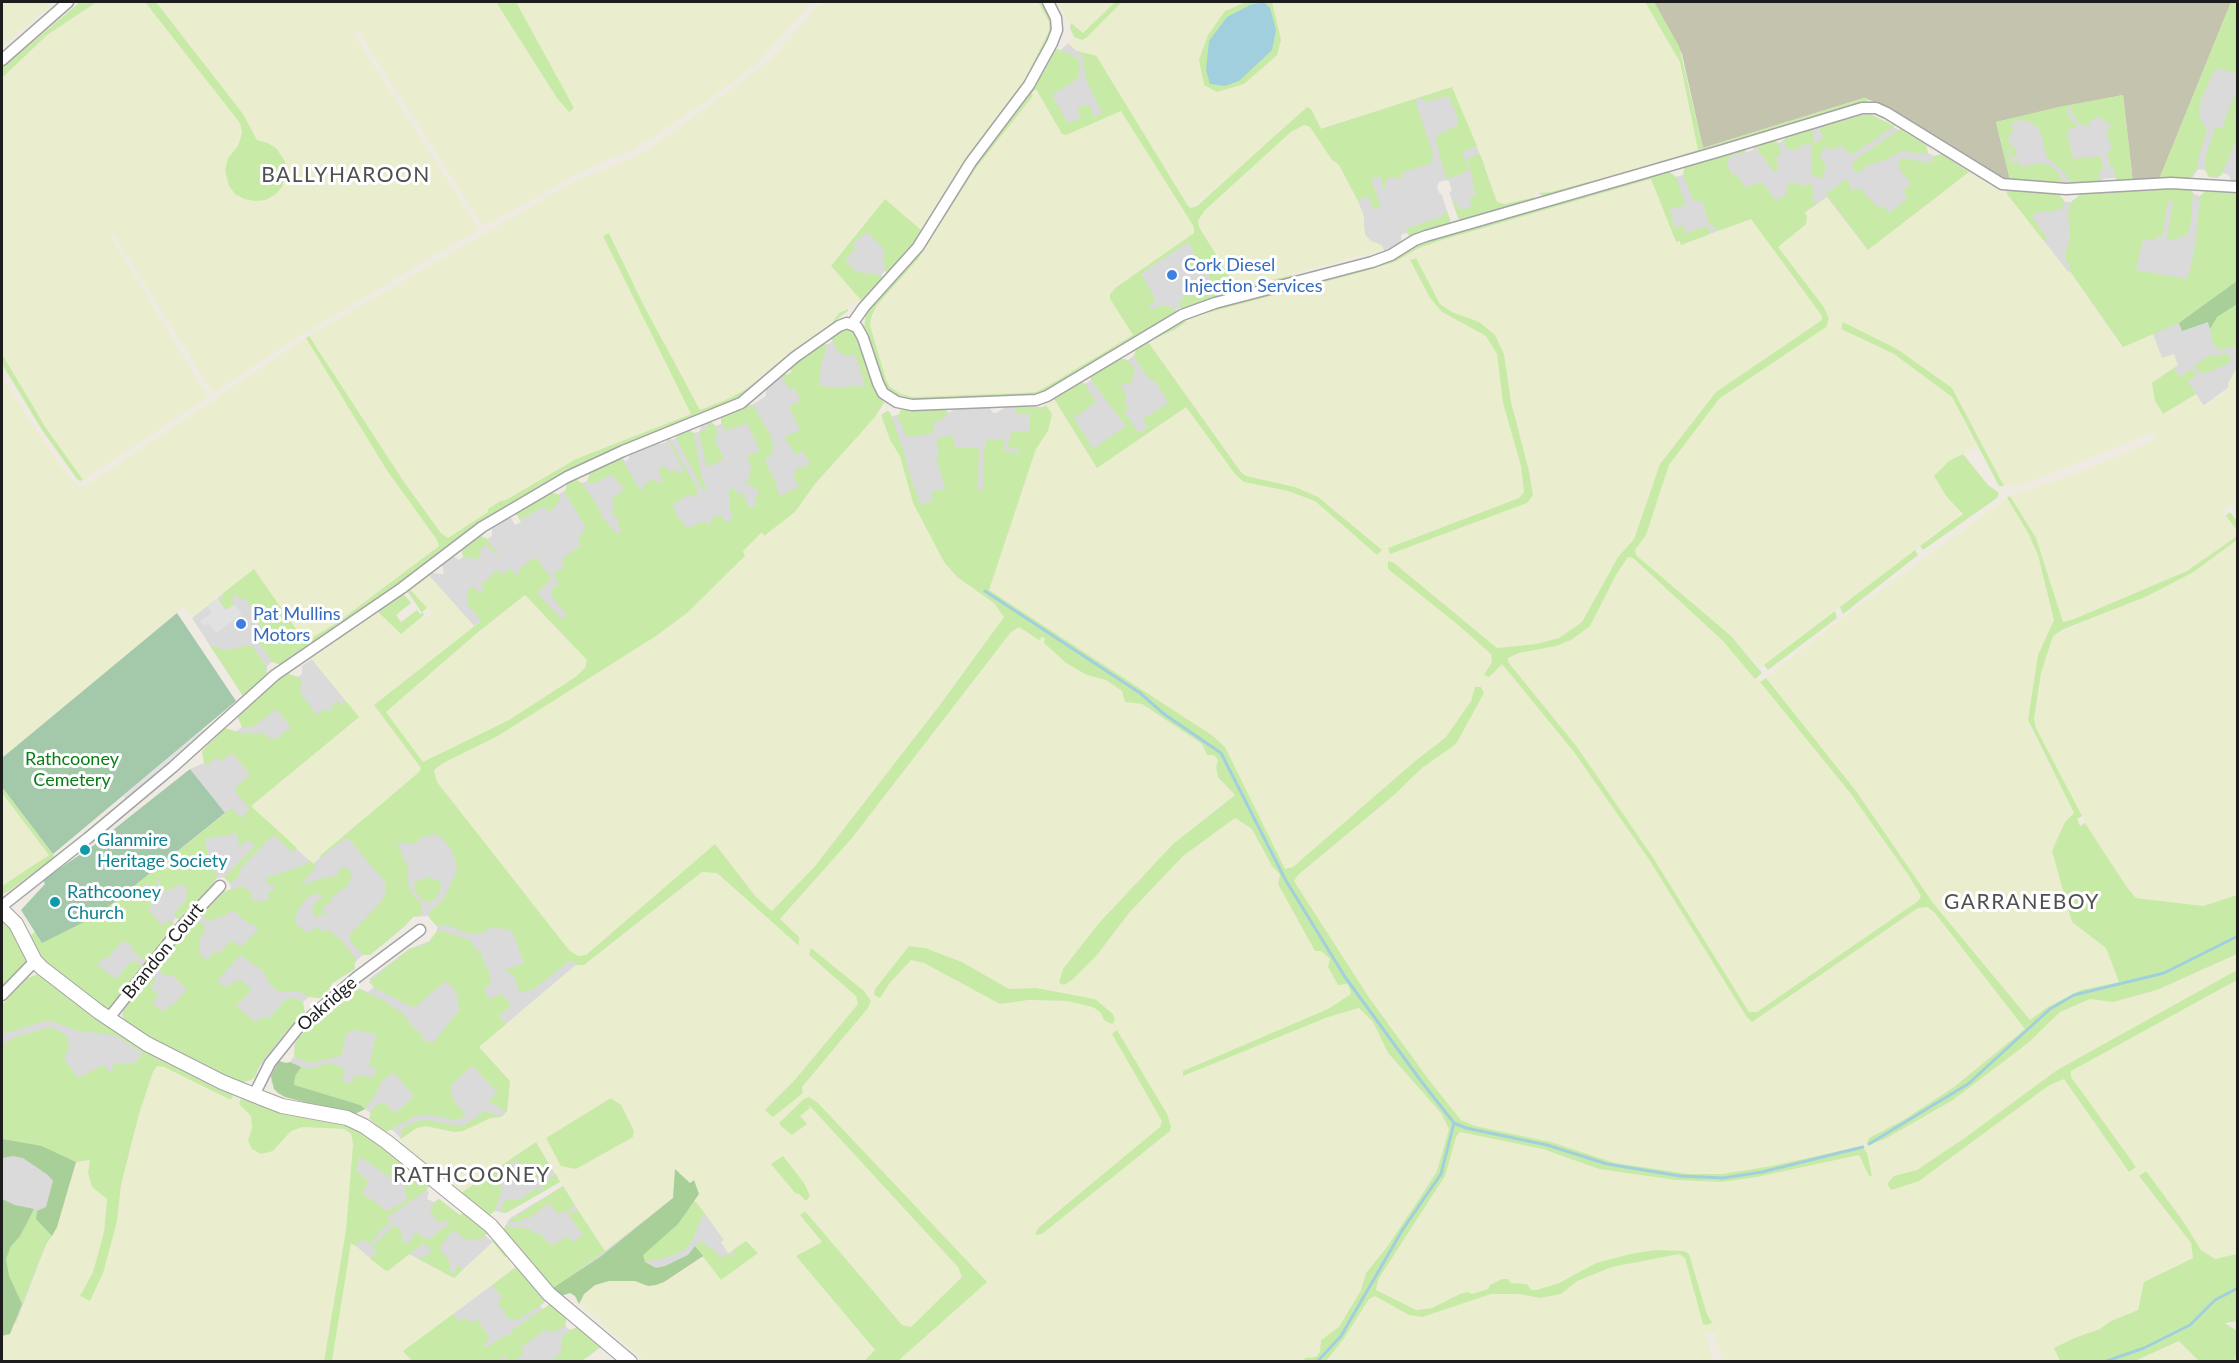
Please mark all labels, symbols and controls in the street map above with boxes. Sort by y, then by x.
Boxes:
district label: BALLYHAROON [261,162,431,188]
place label: Cork Diesel Injection Services [1184,254,1322,296]
marker: Cork Diesel Injection Services [1165,268,1179,282]
place label: Pat Mullins Motors [253,603,341,646]
marker: Pat Mullins Motors [234,617,248,631]
park label: Rathcooney Cemetery [25,748,119,790]
place label: Glanmire Heritage Society [97,829,228,872]
marker: Glanmire Heritage Society [78,843,92,857]
place label: Rathcooney Church [67,881,161,924]
district label: GARRANEBOY [1944,889,2100,915]
marker: Rathcooney Church [48,895,62,909]
street label: Brandon Court [118,899,208,1003]
street label: Oakridge [293,972,361,1036]
district label: RATHCOONEY [393,1162,551,1188]

